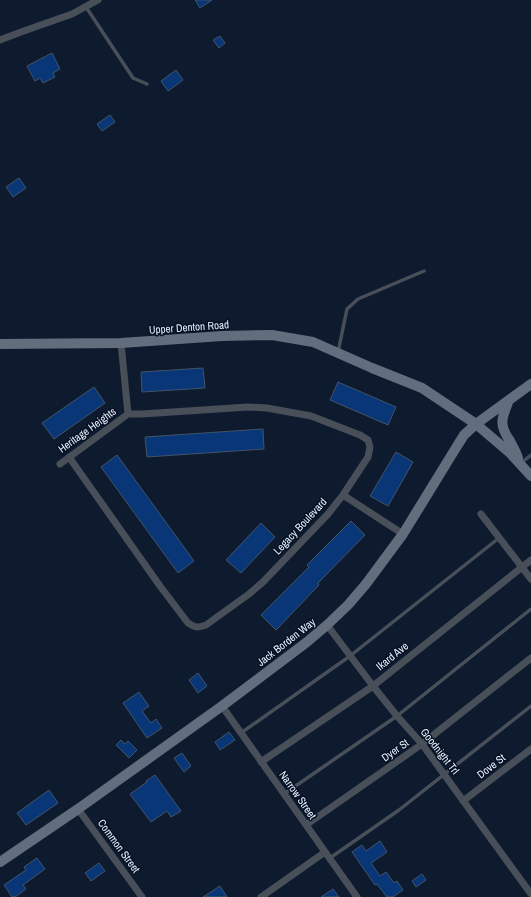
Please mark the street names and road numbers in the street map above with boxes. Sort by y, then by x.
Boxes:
street label: Upper Denton Road [148,317,230,337]
street label: Heritage Heights [55,404,119,456]
street label: Legacy Boulevard [270,495,330,557]
street label: Jack Borden Way [254,615,318,669]
street label: Ikard Ave [373,639,411,673]
street label: Goodnight Trl [418,725,462,777]
street label: Dyer St [379,735,412,764]
street label: Dove St [474,750,508,781]
street label: Narrow Street [276,768,320,822]
street label: Common Street [95,816,144,876]

